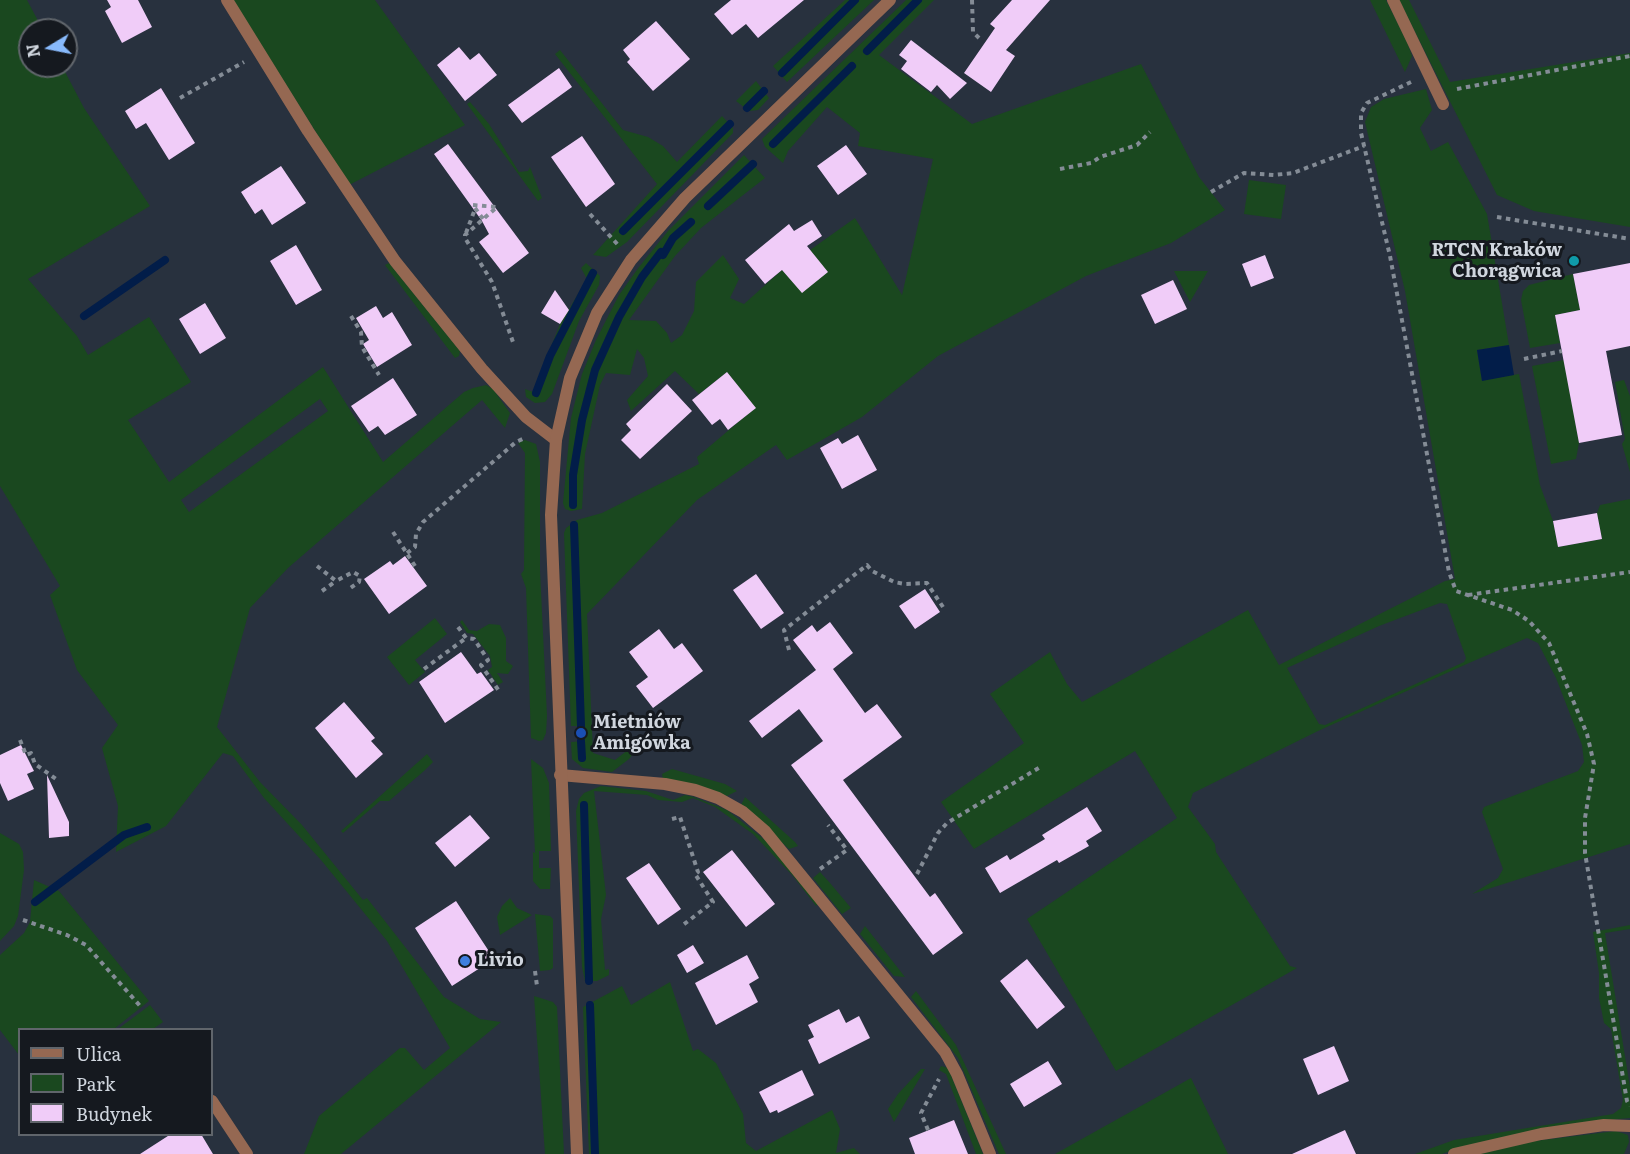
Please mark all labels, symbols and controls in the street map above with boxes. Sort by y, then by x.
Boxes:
north arrow [18,18,78,78]
text: N [19,42,45,59]
place label: RTCN Kraków Chorągwica [1432,240,1562,282]
marker: RTCN Kraków Chorągwica [1567,254,1581,268]
place label: Mietniów Amigówka [593,712,691,754]
marker: Mietniów Amigówka [574,726,588,740]
place label: Livio [477,950,524,972]
marker: Livio [458,954,472,968]
legend [18,1028,213,1136]
text: Ulica [76,1040,121,1067]
text: Park [76,1070,115,1097]
text: Budynek [76,1100,152,1127]

